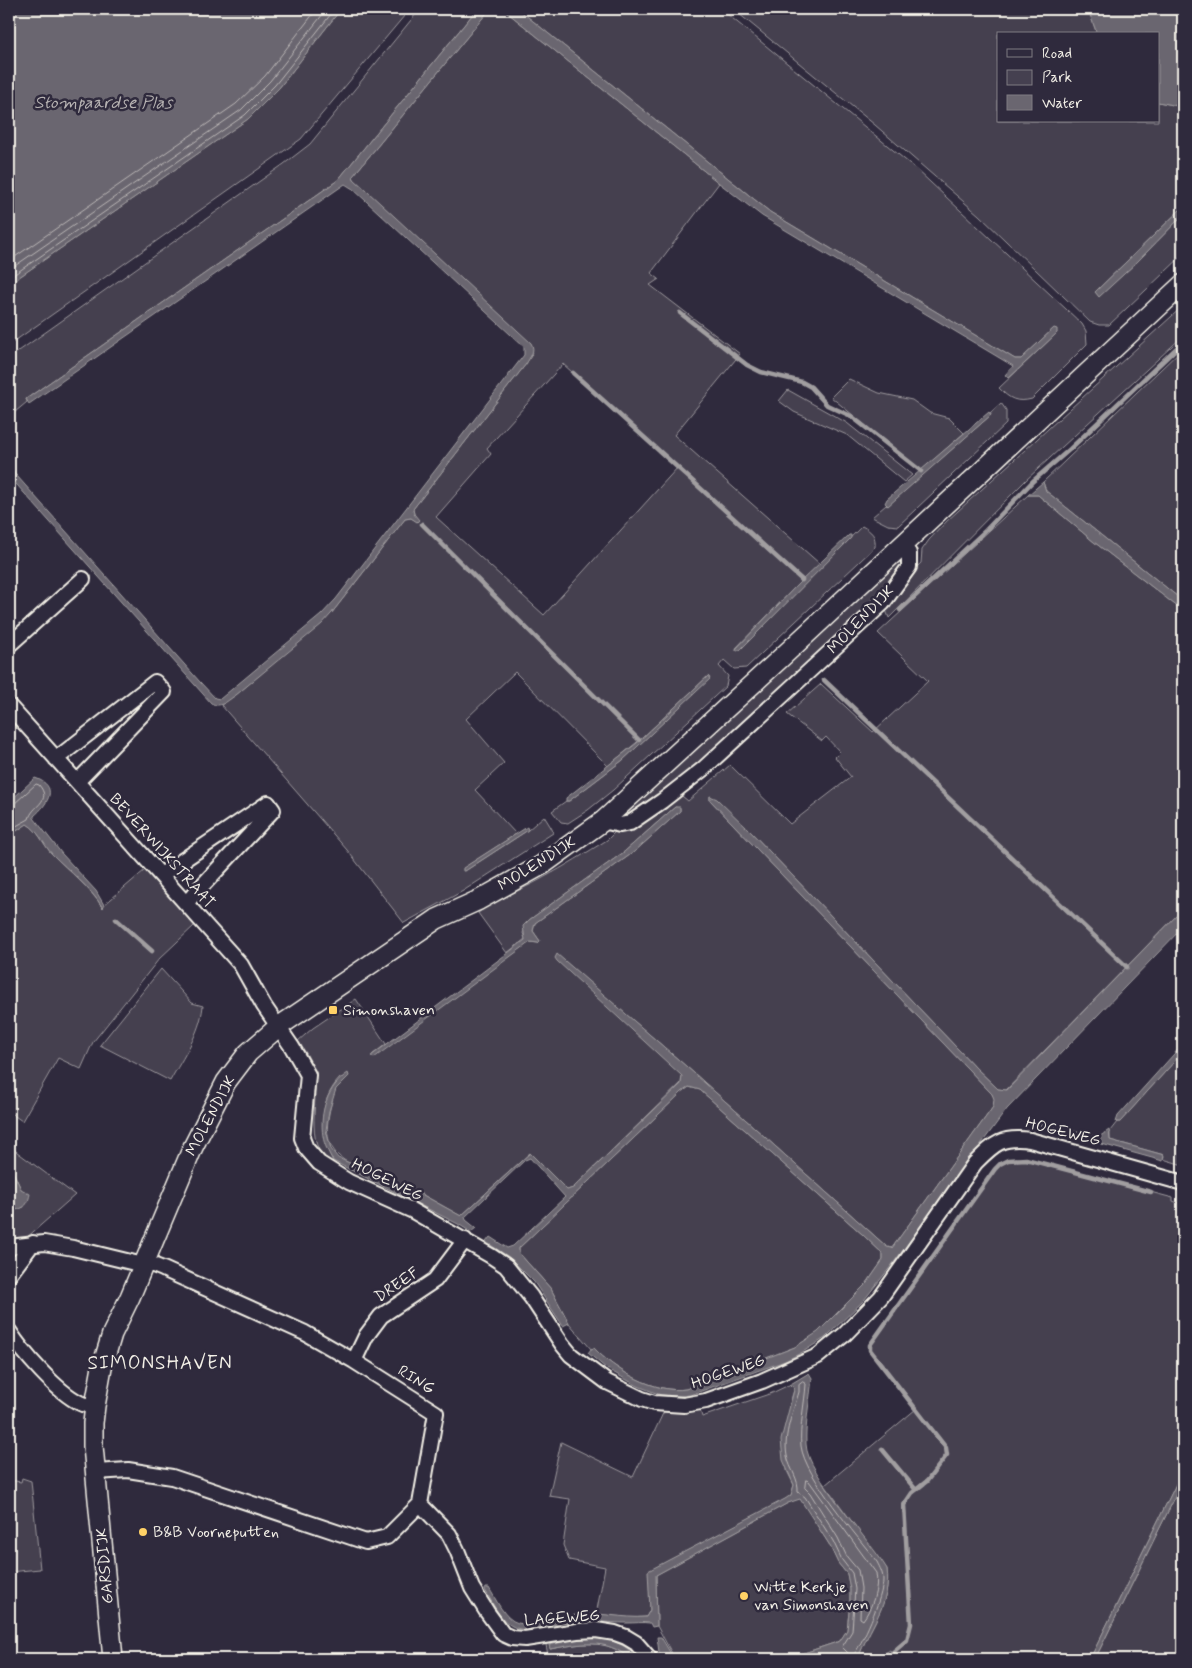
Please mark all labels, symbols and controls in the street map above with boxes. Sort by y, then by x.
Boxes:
legend [997,32,1160,122]
text: Road [1042,44,1072,64]
text: Park [1042,68,1072,88]
water label: Stompaardse Plas [34,91,174,115]
text: Water [1042,94,1082,114]
street label: MOLENDIJK [823,581,899,659]
street label: BEVERWIJKSTRAAT [105,789,219,913]
street label: MOLENDIJK [494,832,580,896]
place label: Simonshaven [343,1000,435,1021]
marker: Simonshaven [327,1004,339,1016]
street label: MOLENDIJK [181,1072,241,1160]
street label: HOGEWEG [1023,1113,1103,1151]
street label: HOGEWEG [348,1154,426,1206]
street label: DREEF [371,1262,424,1308]
street label: HOGEWEG [688,1350,768,1394]
district label: SIMONSHAVEN [87,1351,233,1376]
street label: RING [394,1361,438,1399]
place label: B&B Voorneputten [153,1522,279,1543]
marker: B&B Voorneputten [137,1526,149,1538]
street label: GARSDIJK [91,1527,119,1605]
place label: Witte Kerkje van Simonshaven [754,1577,869,1616]
marker: Witte Kerkje van Simonshaven [738,1590,750,1602]
street label: LAGEWEG [524,1605,600,1631]

